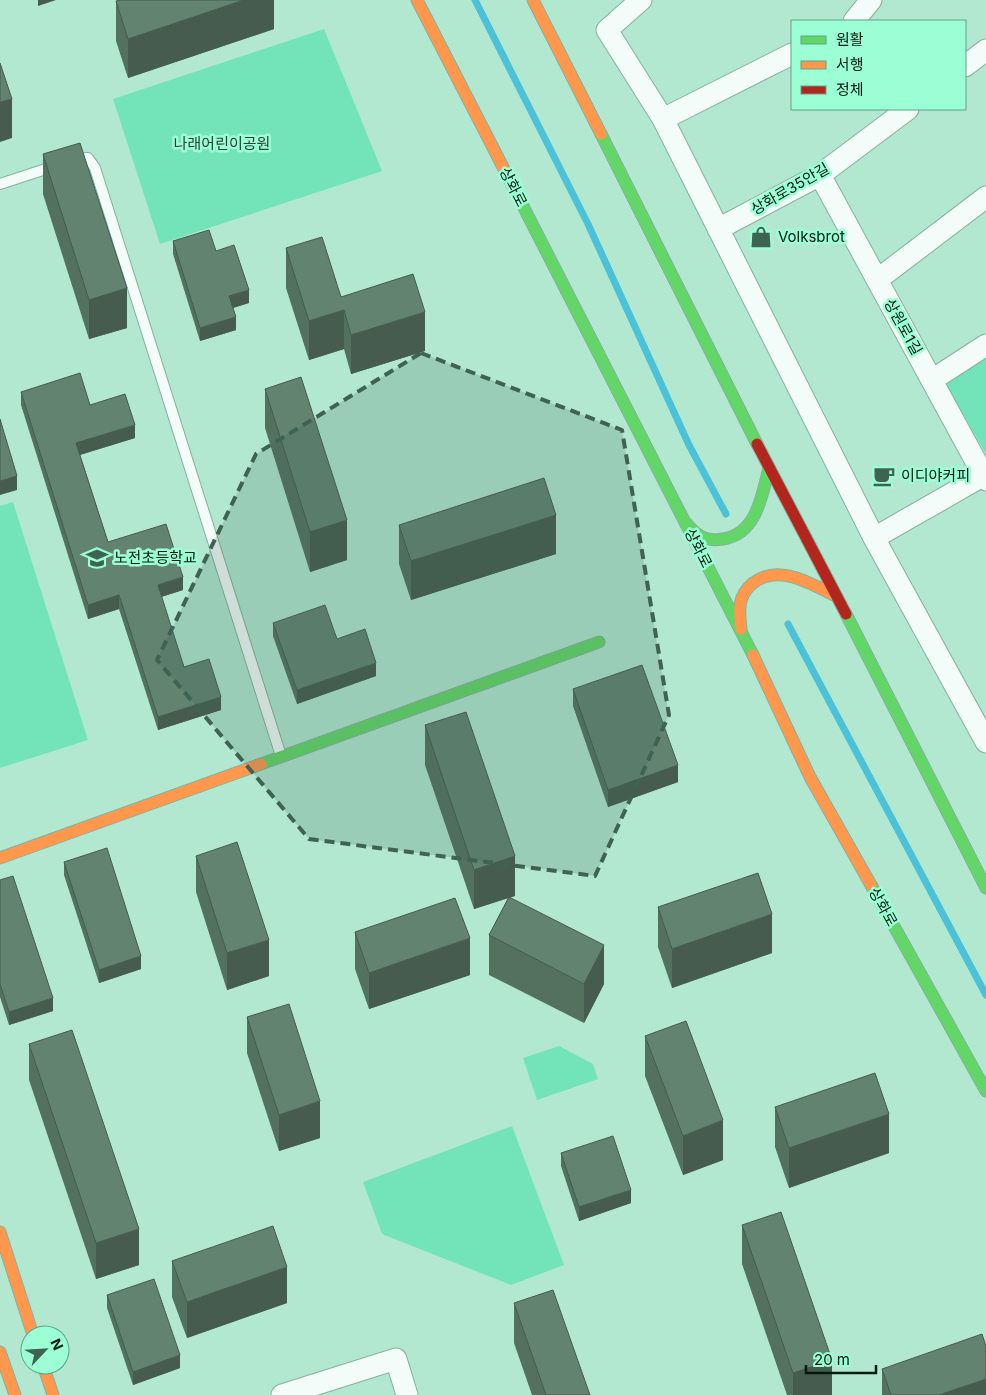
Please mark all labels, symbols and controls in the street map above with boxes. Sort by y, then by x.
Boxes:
legend [791,20,966,110]
text: 원활 [836,30,864,49]
text: 서행 [836,55,864,74]
text: 정체 [836,80,864,99]
park label: 나래어린이공원 [174,134,270,153]
street label: 상화로35안길 [747,158,832,219]
street label: 상화로 [496,164,531,210]
shop icon: Volksbrot [748,224,774,250]
place label: Volksbrot [778,227,845,246]
street label: 상원로1길 [880,295,927,358]
cafe icon: 이디야커피 [871,463,897,489]
place label: 이디야커피 [901,466,970,485]
street label: 상화로 [681,525,716,571]
school or university icon: 노전초등학교 [84,545,110,571]
place label: 노전초등학교 [114,548,197,567]
street label: 상화로 [865,884,902,929]
north arrow [20,1325,70,1375]
text: N [47,1336,67,1353]
scale bar [806,1342,876,1374]
text: 20 m [814,1350,850,1369]

